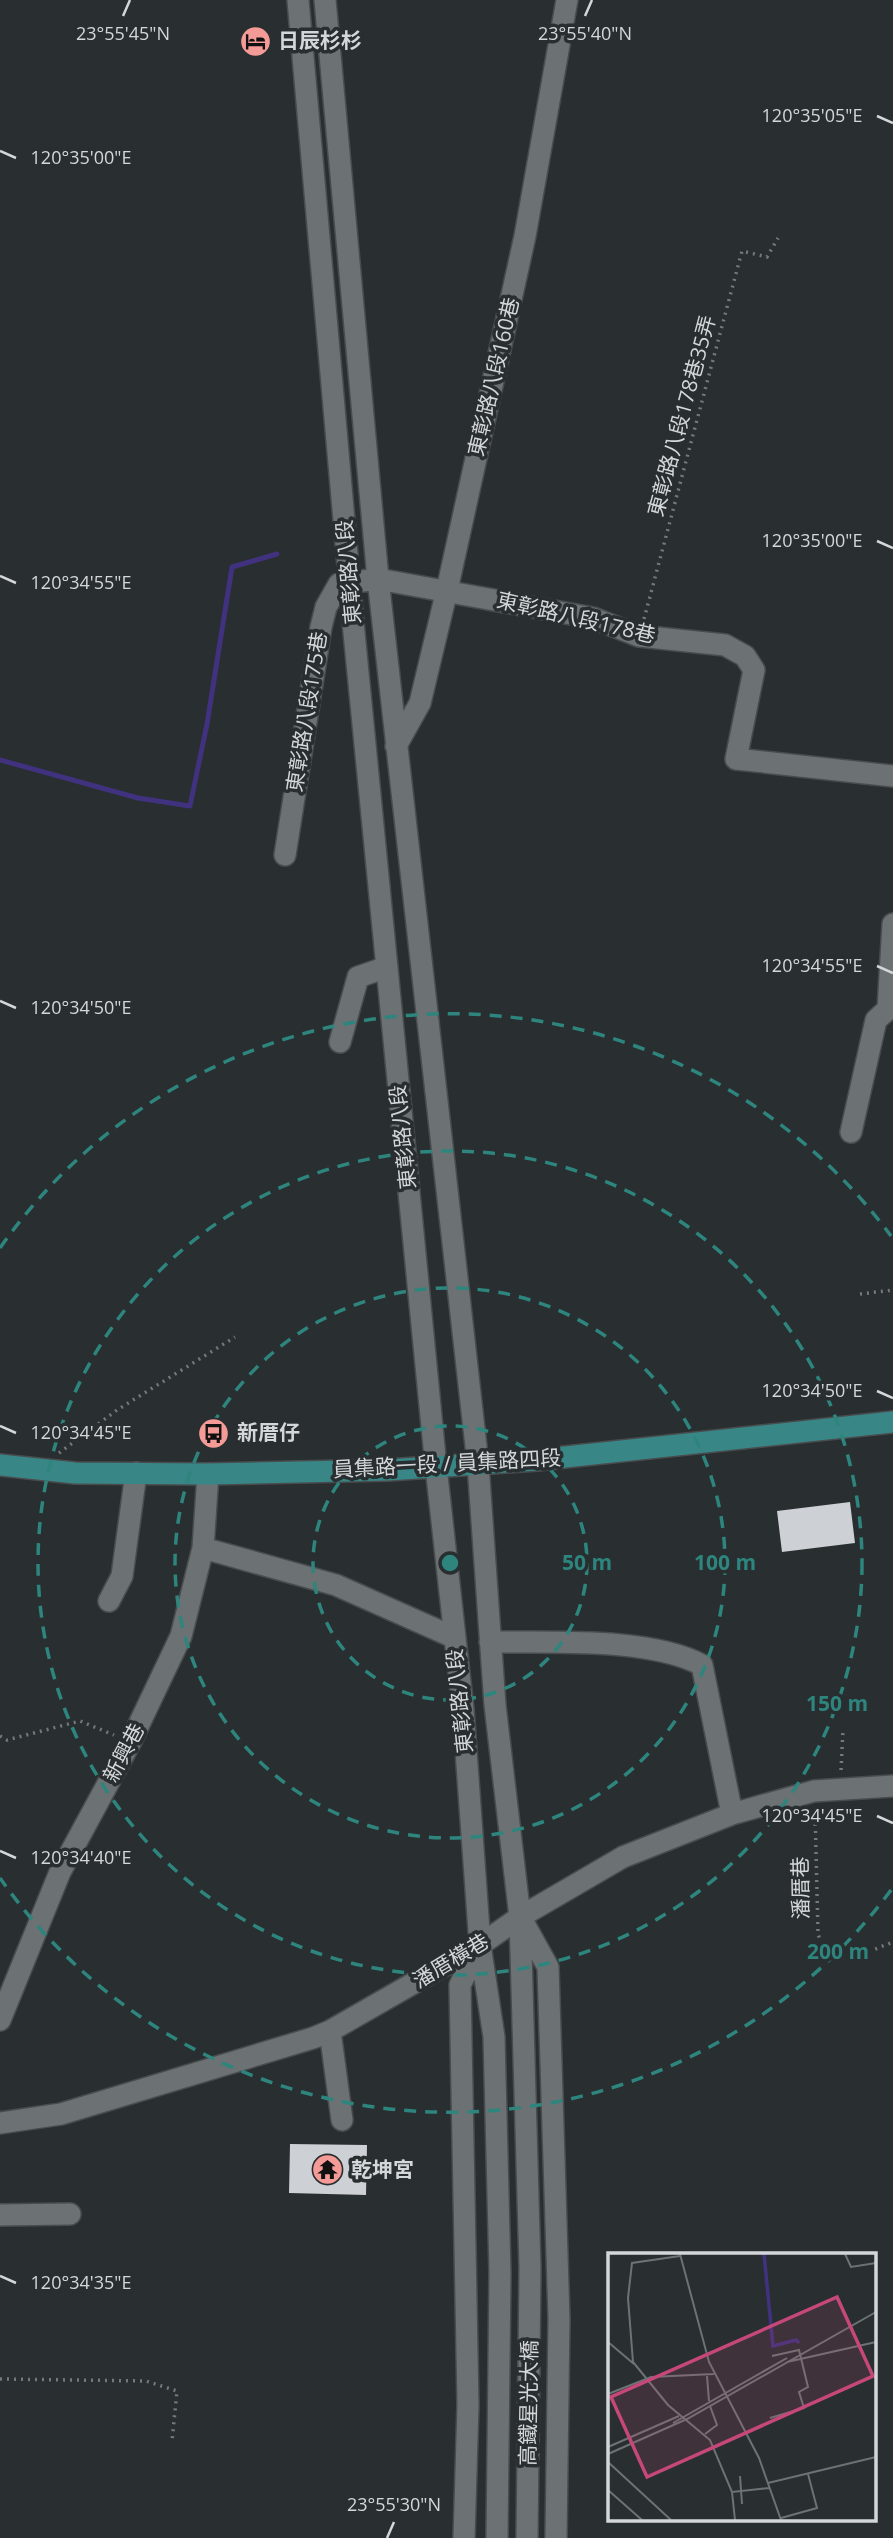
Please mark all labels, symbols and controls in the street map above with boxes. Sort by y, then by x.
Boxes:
text: 23°55'45"N [76,21,170,45]
text: 23°55'40"N [538,21,632,45]
hotel icon: 日辰杉杉 [238,24,272,58]
place label: 日辰杉杉 [278,26,362,54]
text: 120°35'05"E [762,103,862,127]
text: 120°35'00"E [31,145,131,169]
street label: 東彰路八段160巷 [461,295,525,459]
street label: 東彰路八段178巷35弄 [641,312,721,519]
street label: 東彰路八段 [329,519,367,626]
text: 120°35'00"E [762,528,862,552]
text: 120°34'55"E [31,570,131,594]
street label: 東彰路八段178巷 [494,585,658,649]
street label: 東彰路八段175巷 [280,630,333,794]
text: 120°34'55"E [762,953,862,977]
text: 120°34'50"E [31,995,131,1019]
street label: 東彰路八段 [383,1083,421,1191]
text: 120°34'50"E [762,1378,862,1402]
bus stop icon: 新厝仔 [197,1416,231,1450]
place label: 新厝仔 [237,1418,300,1446]
text: 120°34'45"E [31,1420,131,1444]
street label: 員集路一段 / 員集路四段 [332,1443,562,1483]
text: 50 m [562,1548,612,1576]
text: 100 m [694,1548,756,1576]
centre of rings [438,1551,462,1575]
street label: 東彰路八段 [440,1647,478,1755]
text: 150 m [806,1689,868,1717]
street label: 新興巷 [96,1718,150,1787]
text: 120°34'45"E [762,1803,862,1827]
text: 120°34'40"E [31,1845,131,1869]
street label: 潘厝巷 [785,1856,815,1920]
street label: 潘厝橫巷 [407,1927,494,1994]
text: 200 m [807,1937,869,1965]
temple icon: 乾坤宮 [311,2153,345,2187]
place label: 乾坤宮 [351,2155,414,2183]
inset map [608,2253,876,2520]
text: 120°34'35"E [31,2270,131,2294]
street label: 高鐵星光大橋 [513,2340,543,2466]
text: 23°55'30"N [347,2492,441,2516]

